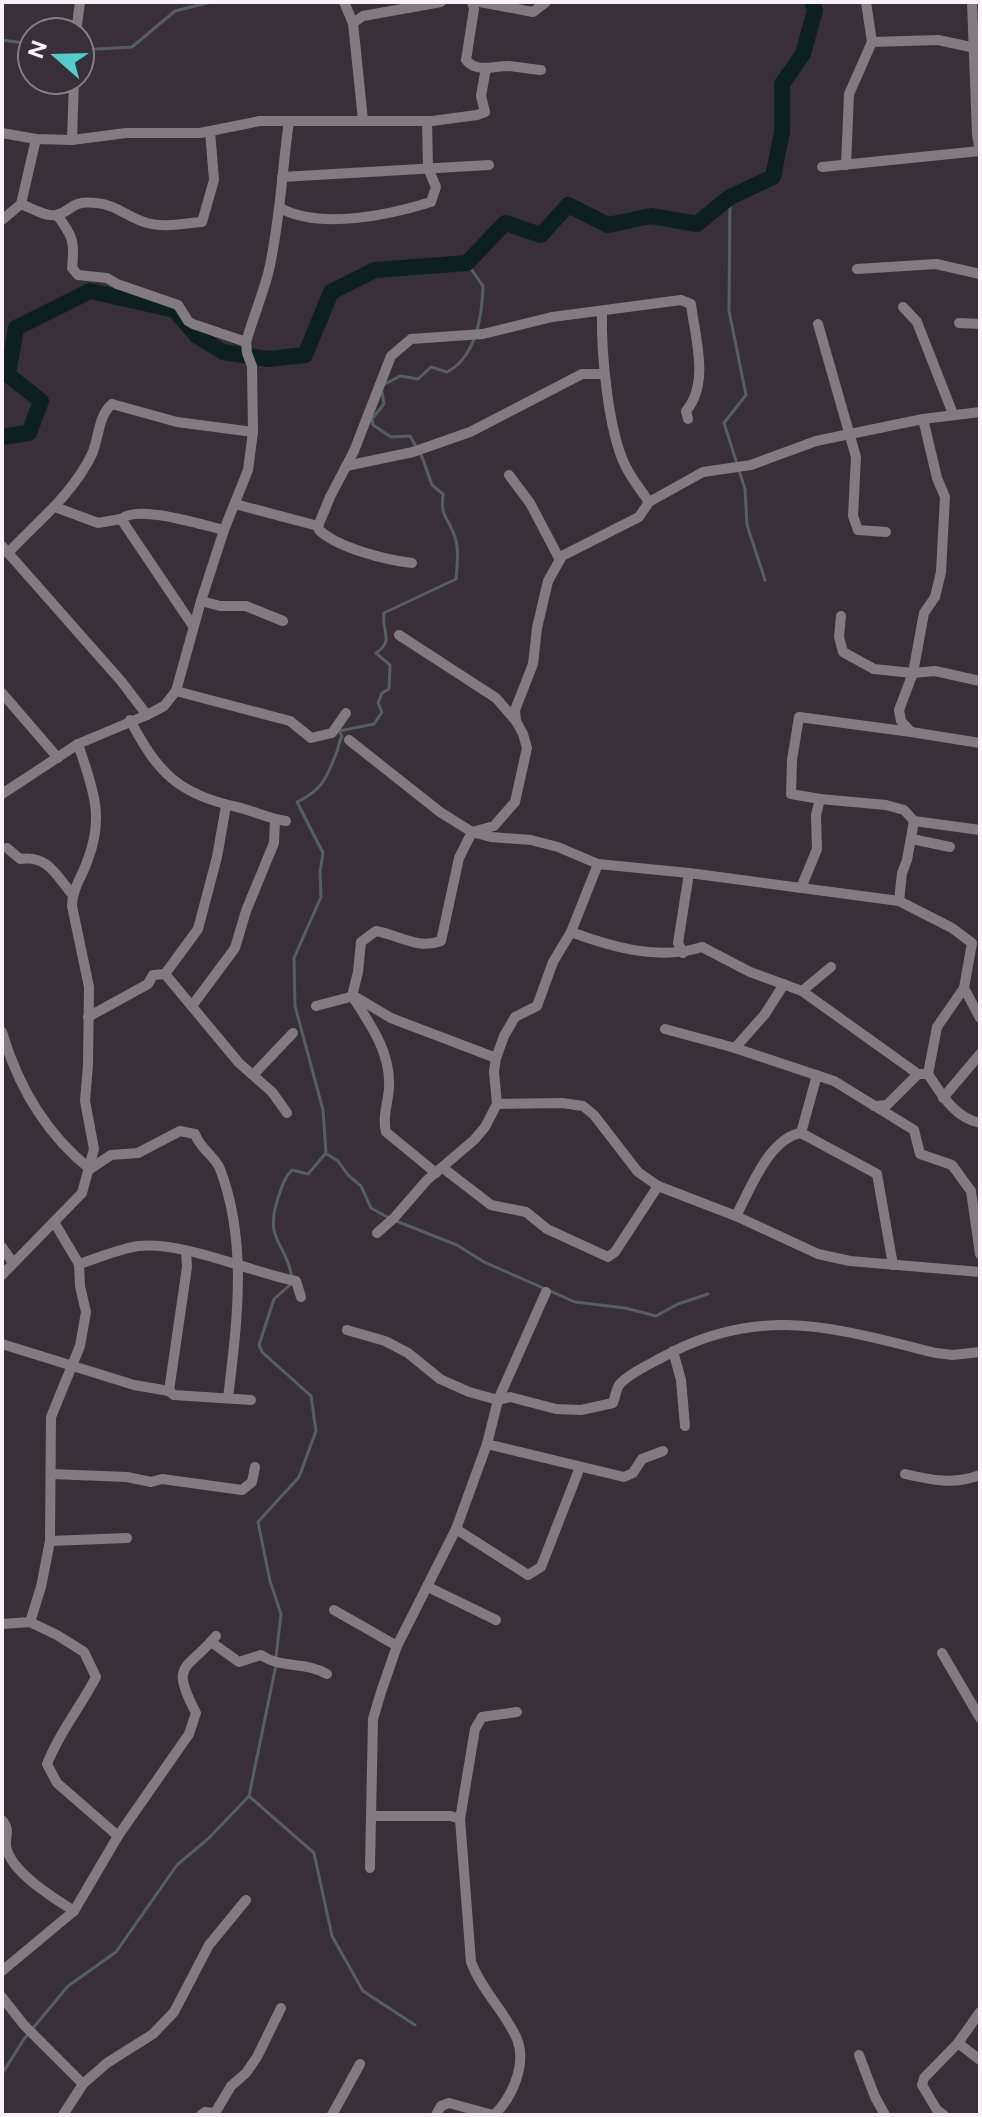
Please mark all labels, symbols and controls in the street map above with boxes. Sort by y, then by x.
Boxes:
north arrow [16,16,96,96]
text: N [22,37,53,62]

